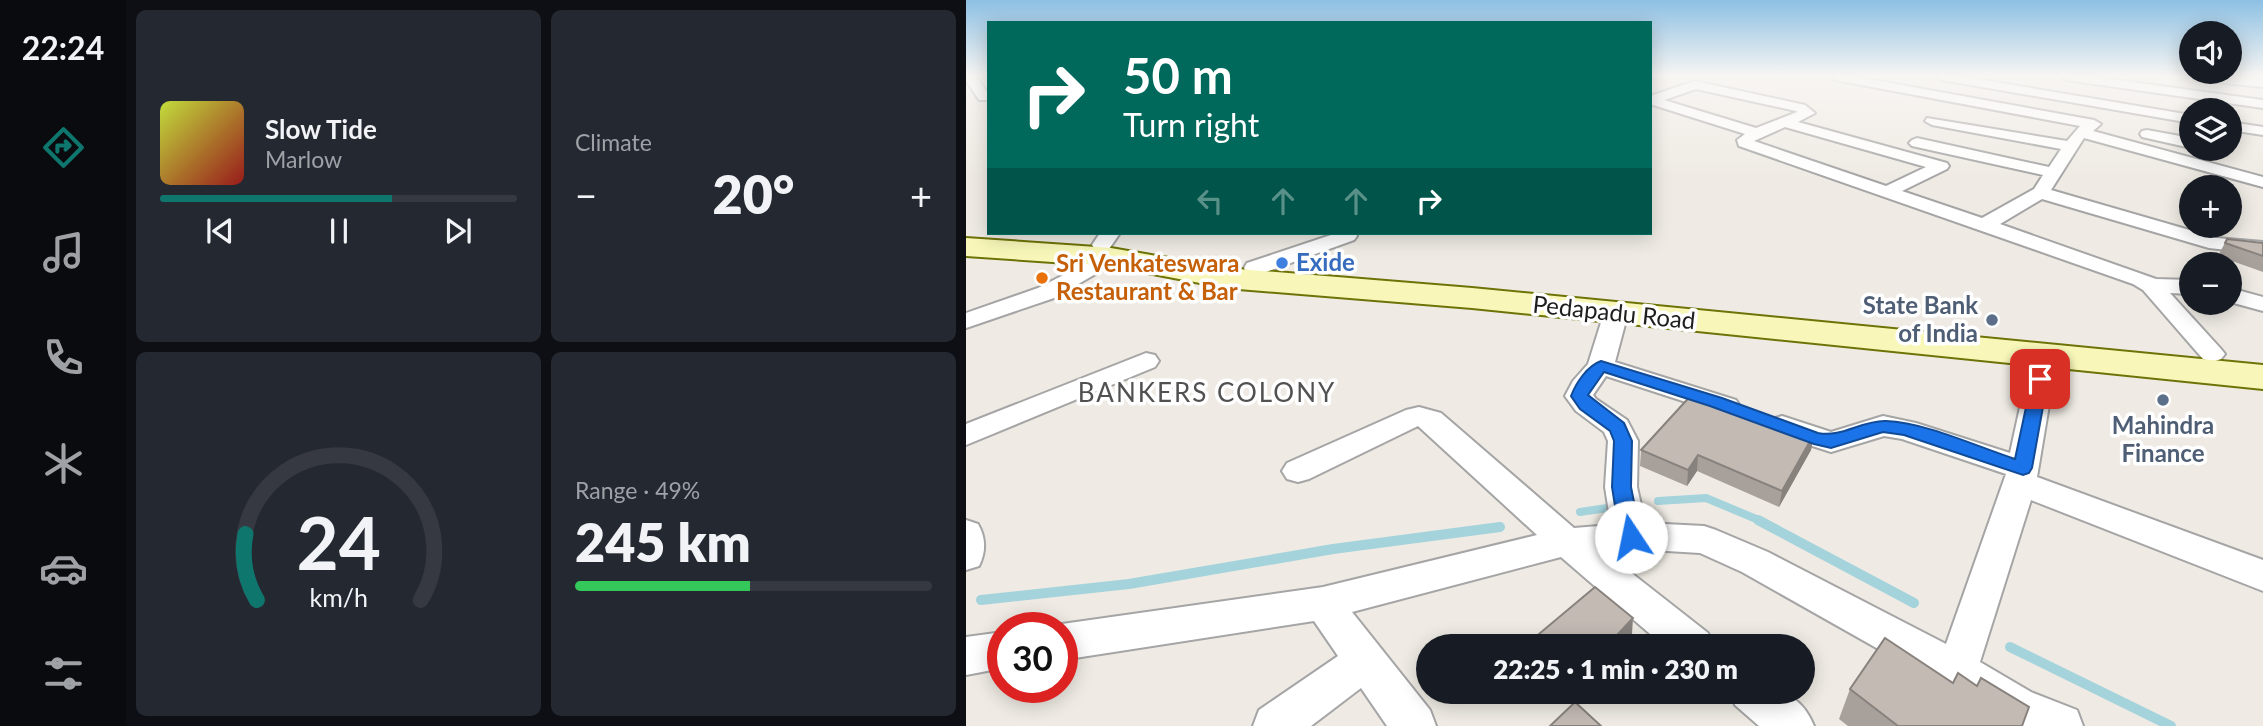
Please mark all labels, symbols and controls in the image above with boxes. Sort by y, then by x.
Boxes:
map controls [2179,21,2242,315]
button: sound [2179,21,2242,84]
text: 22:24 [22,28,104,67]
text: 50 m [1123,46,1233,104]
icon: right [1008,49,1099,140]
button: layers [2179,98,2242,161]
text: Turn right [1123,105,1259,144]
text: Slow Tide [265,113,377,145]
icon: directions [39,123,88,172]
text: Climate [575,128,652,156]
text: Marlow [265,145,342,173]
text: 20° [713,163,794,225]
text: − [575,172,597,218]
text: + [910,172,932,218]
button: + [2179,175,2242,238]
icon: left [1191,182,1229,220]
icon: ahead [1264,182,1302,220]
icon: ahead [1337,182,1375,220]
icon: right [1410,182,1448,220]
icon: previous [201,212,239,250]
icon: pause [320,212,358,250]
icon: next [439,212,477,250]
icon: music [39,228,88,277]
place label: Exide [1296,247,1355,276]
place label: Sri Venkateswara Restaurant & Bar [1056,248,1239,305]
button: − [2179,252,2242,315]
marker: Exide [1274,255,1290,271]
marker: Sri Venkateswara Restaurant & Bar [1034,270,1050,286]
street label: Pedapadu Road [1531,289,1697,334]
place label: State Bank of India [1863,290,1978,347]
marker: State Bank of India [1984,312,2000,328]
icon: phone [39,333,88,382]
pin [2010,349,2070,409]
icon: arrive [2021,360,2059,398]
district label: BANKERS COLONY [1078,376,1336,408]
marker: Mahindra Finance [2155,392,2171,408]
place label: Mahindra Finance [2112,410,2214,467]
icon: climate [39,439,88,488]
text: Range · 49% [575,476,700,504]
text: 24 [296,498,381,586]
position arrow [1594,500,1668,574]
text: 245 km [575,511,751,573]
icon: car [39,544,88,593]
text: km/h [309,582,368,612]
speed limit sign: 30 [987,612,1078,703]
icon: filters [39,649,88,698]
text: 22:25 · 1 min · 230 m [1493,653,1738,685]

